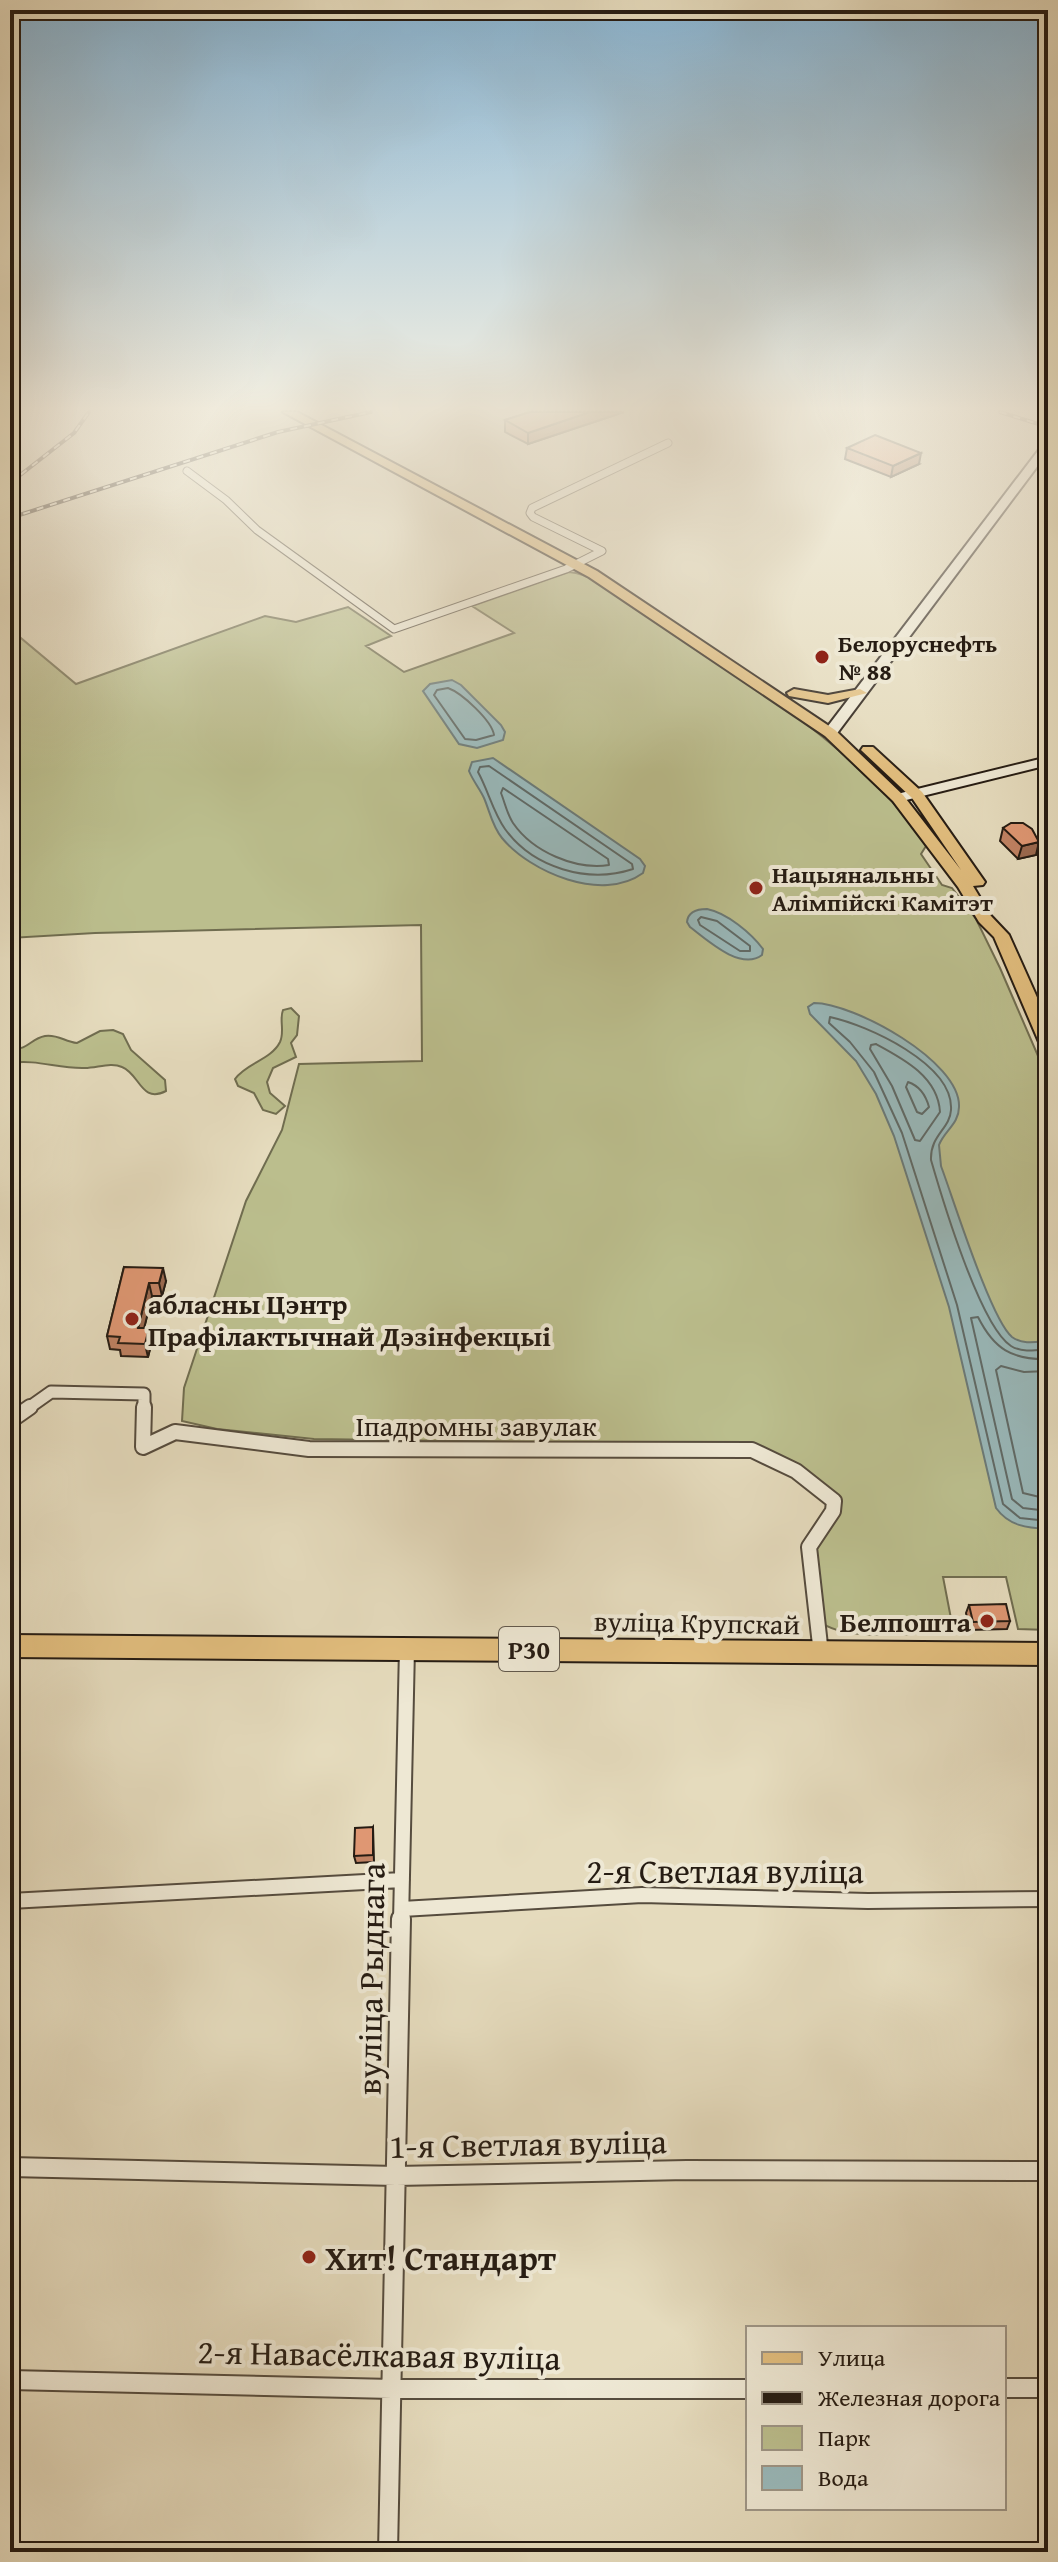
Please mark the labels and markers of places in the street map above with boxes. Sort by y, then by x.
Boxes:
place label: Белоруснефть № 88 [838,626,997,689]
marker: Белоруснефть № 88 [813,648,831,666]
place label: Нацыянальны Алімпійскі Камітэт [772,857,993,920]
marker: Нацыянальны Алімпійскі Камітэт [747,879,765,897]
place label: абласны Цэнтр Прафілактычнай Дэзінфекцыі [148,1283,551,1356]
marker: абласны Цэнтр Прафілактычнай Дэзінфекцыі [123,1310,141,1328]
place label: Белпошта [840,1601,972,1642]
marker: Белпошта [978,1612,996,1630]
place label: Хит! Стандарт [325,2233,557,2282]
marker: Хит! Стандарт [300,2248,318,2266]

